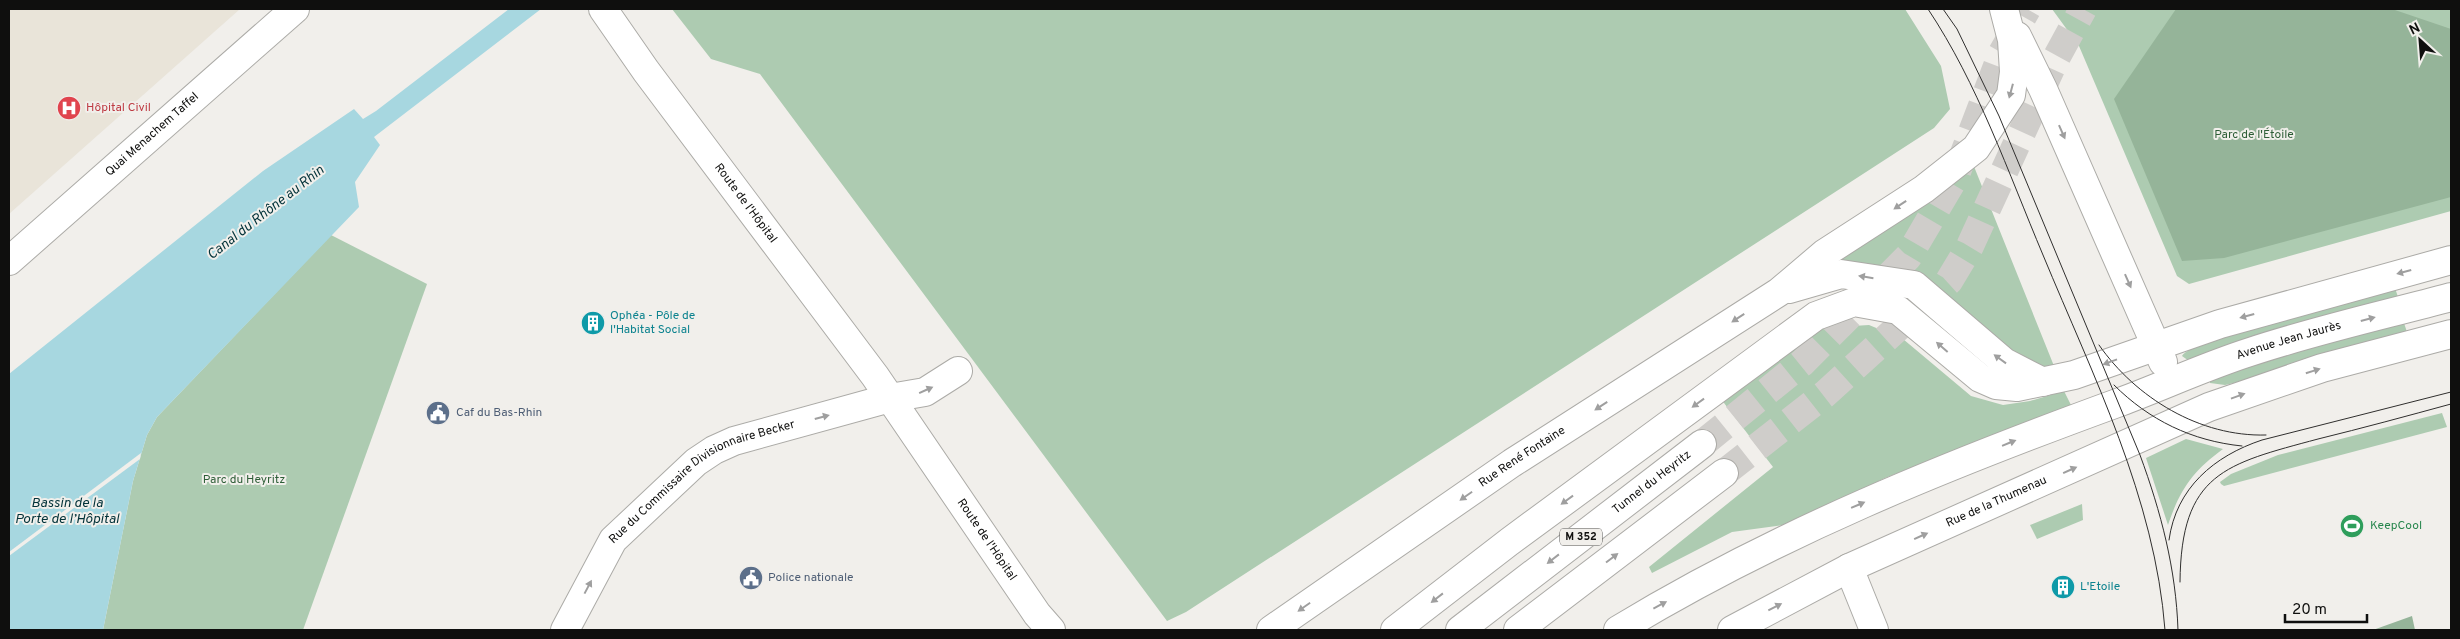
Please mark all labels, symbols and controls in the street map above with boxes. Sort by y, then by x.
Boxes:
north arrow [2395,15,2445,65]
text: N [2407,20,2423,40]
one-way arrow [2006,84,2014,99]
street label: Quai Menachem Taffel [102,89,203,180]
hospital icon: Hôpital Civil [56,95,82,121]
place label: Hôpital Civil [86,100,151,116]
one-way arrow [2059,125,2067,139]
park label: Parc de l'Étoile [2214,127,2294,143]
street label: Route de l'Hôpital [710,160,780,246]
water label: Canal du Rhône au Rhin [204,162,328,264]
one-way arrow [1893,200,1906,210]
one-way arrow [2396,268,2412,276]
one-way arrow [1858,273,1874,281]
one-way arrow [2125,274,2133,288]
place label: Ophéa - Pôle de l'Habitat Social [610,308,695,338]
building icon: Ophéa - Pôle de l'Habitat Social [580,310,606,336]
one-way arrow [2240,312,2255,320]
one-way arrow [1731,314,1745,323]
one-way arrow [2361,315,2376,323]
street label: Avenue Jean Jaurès [2234,318,2343,364]
one-way arrow [1936,342,1949,353]
one-way arrow [1994,354,2007,364]
one-way arrow [2102,358,2117,366]
one-way arrow [2306,367,2321,375]
one-way arrow [919,385,934,394]
one-way arrow [2230,392,2245,399]
one-way arrow [1692,398,1705,409]
public building icon: Caf du Bas-Rhin [425,400,451,426]
one-way arrow [1595,401,1608,411]
place label: Caf du Bas-Rhin [456,405,542,421]
one-way arrow [815,413,830,421]
street label: Rue du Commissaire Divisionnaire Becker [606,416,797,548]
street label: Rue René Fontaine [1476,423,1569,491]
one-way arrow [2002,439,2017,447]
street label: Tunnel du Heyritz [1609,447,1695,518]
one-way arrow [2063,466,2077,474]
park label: Parc du Heyritz [203,472,285,488]
street label: Rue de la Thumenau [1943,472,2050,532]
one-way arrow [1459,491,1473,501]
one-way arrow [1561,494,1574,505]
water label: Bassin de la Porte de l’Hôpital [15,495,121,528]
street label: Route de l'Hôpital [953,496,1020,584]
one-way arrow [1851,500,1865,508]
sports icon: KeepCool [2339,513,2365,539]
place label: KeepCool [2370,518,2422,534]
road number: M 352 [1560,528,1602,546]
one-way arrow [1914,532,1928,540]
one-way arrow [1605,553,1619,563]
one-way arrow [1546,554,1560,564]
public building icon: Police nationale [738,565,764,591]
place label: Police nationale [768,570,854,586]
building icon: L'Etoile [2050,574,2076,600]
place label: L'Etoile [2080,579,2120,595]
one-way arrow [584,580,592,594]
one-way arrow [1431,592,1444,603]
scale bar [2285,592,2368,624]
one-way arrow [1653,601,1667,609]
text: 20 m [2292,601,2327,620]
one-way arrow [1298,602,1311,612]
one-way arrow [1768,603,1782,611]

